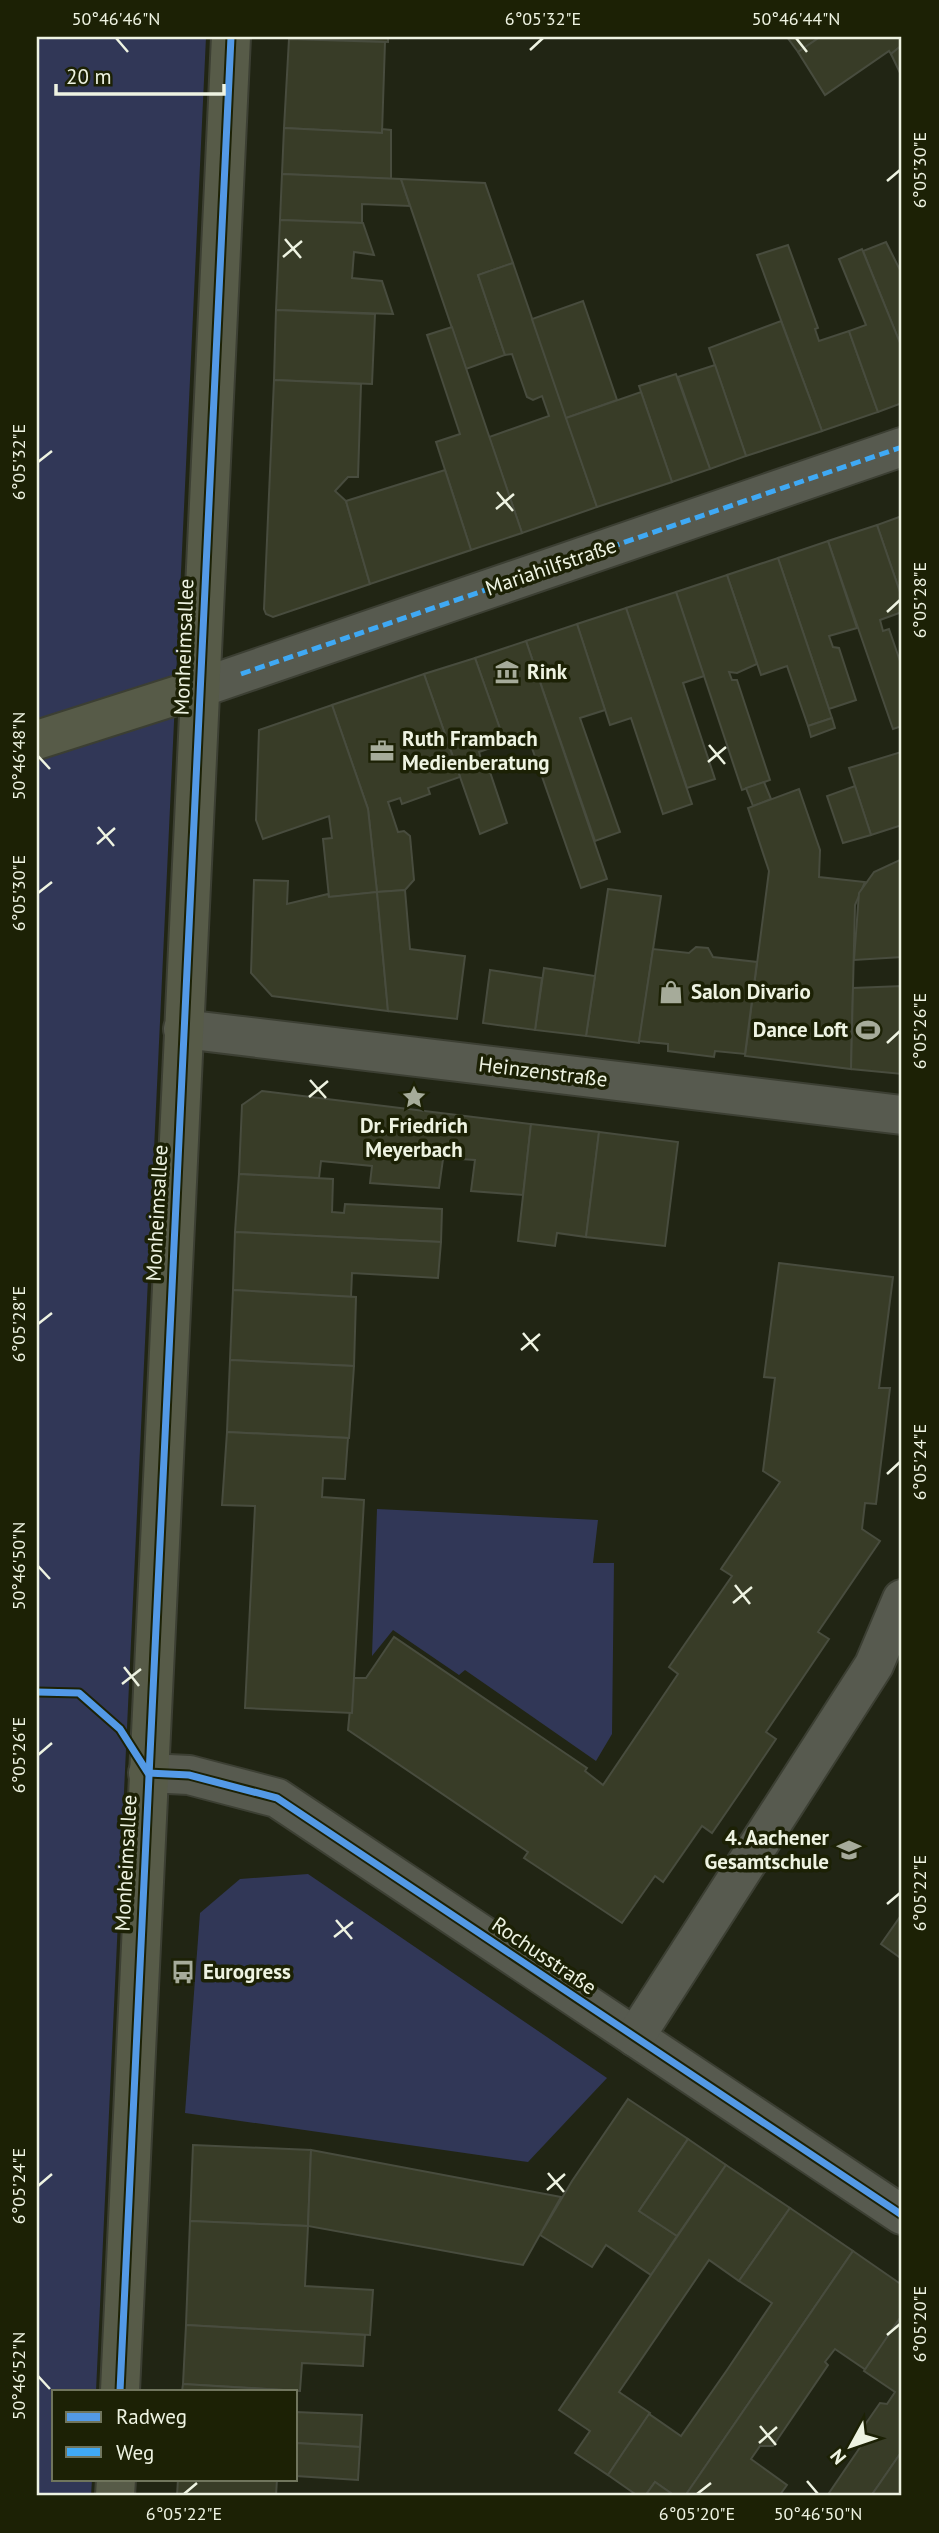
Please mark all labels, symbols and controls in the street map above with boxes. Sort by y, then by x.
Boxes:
text: 50°46'46"N [72,7,160,30]
text: 6°05'32"E [505,7,581,30]
text: 50°46'44"N [752,7,840,30]
scale bar [56,52,224,96]
text: 20 m [66,63,112,90]
text: 6°05'30"E [908,132,931,208]
text: 6°05'32"E [7,424,30,500]
street label: Mariahilfstraße [482,531,620,602]
text: 6°05'28"E [908,562,931,638]
street label: Monheimsallee [168,578,199,716]
museum icon: Rink [493,658,521,686]
place label: Rink [527,658,568,685]
text: 50°46'48"N [7,712,30,800]
place label: Ruth Frambach Medienberatung [402,725,550,776]
office icon: Ruth Frambach Medienberatung [368,737,396,765]
text: 6°05'30"E [7,855,30,931]
shop icon: Salon Divario [657,978,685,1006]
place label: Salon Divario [691,978,811,1005]
text: 6°05'26"E [908,993,931,1069]
place label: Dance Loft [753,1016,849,1043]
sports icon: Dance Loft [854,1016,882,1044]
street label: Heinzenstraße [477,1050,609,1093]
place icon: Dr. Friedrich Meyerbach [400,1083,428,1111]
place label: Dr. Friedrich Meyerbach [360,1112,468,1163]
street label: Monheimsallee [139,1144,174,1282]
text: 6°05'28"E [7,1286,30,1362]
text: 6°05'24"E [908,1424,931,1500]
text: 50°46'50"N [7,1522,30,1610]
text: 6°05'26"E [7,1717,30,1793]
street label: Monheimsallee [108,1794,143,1932]
place label: 4. Aachener Gesamtschule [704,1824,830,1875]
school or university icon: 4. Aachener Gesamtschule [835,1836,863,1864]
text: 6°05'22"E [908,1855,931,1931]
street label: Rochusstraße [487,1911,602,2000]
bus stop icon: Eurogress [169,1958,197,1986]
place label: Eurogress [203,1958,291,1985]
text: 6°05'24"E [7,2148,30,2224]
text: 6°05'20"E [908,2286,931,2362]
text: 50°46'52"N [7,2332,30,2420]
legend [52,2390,298,2480]
text: Radweg [116,2403,187,2430]
north arrow [816,2410,886,2480]
text: Weg [116,2439,154,2466]
text: N [825,2444,851,2469]
text: 6°05'22"E [146,2502,222,2525]
text: 6°05'20"E [659,2502,735,2525]
text: 50°46'50"N [774,2502,862,2525]

